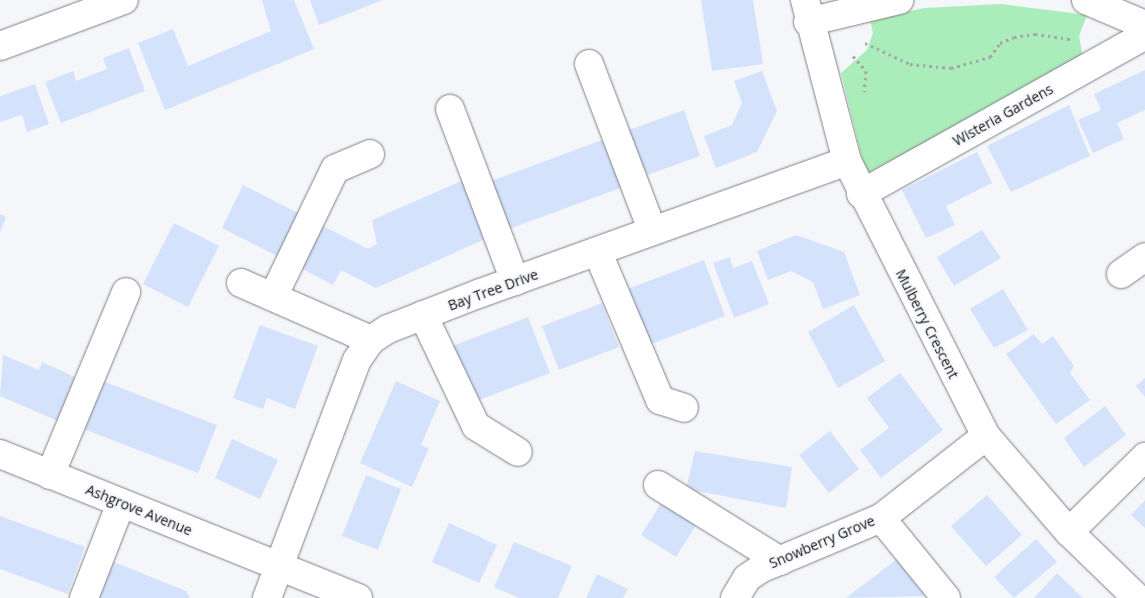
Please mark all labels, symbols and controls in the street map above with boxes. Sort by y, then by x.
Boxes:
street label: Wisteria Gardens [950,80,1056,150]
street label: Bay Tree Drive [446,266,540,314]
street label: Mulberry Crescent [892,267,962,381]
street label: Ashgrove Avenue [83,481,195,539]
street label: Snowberry Grove [767,512,877,572]

